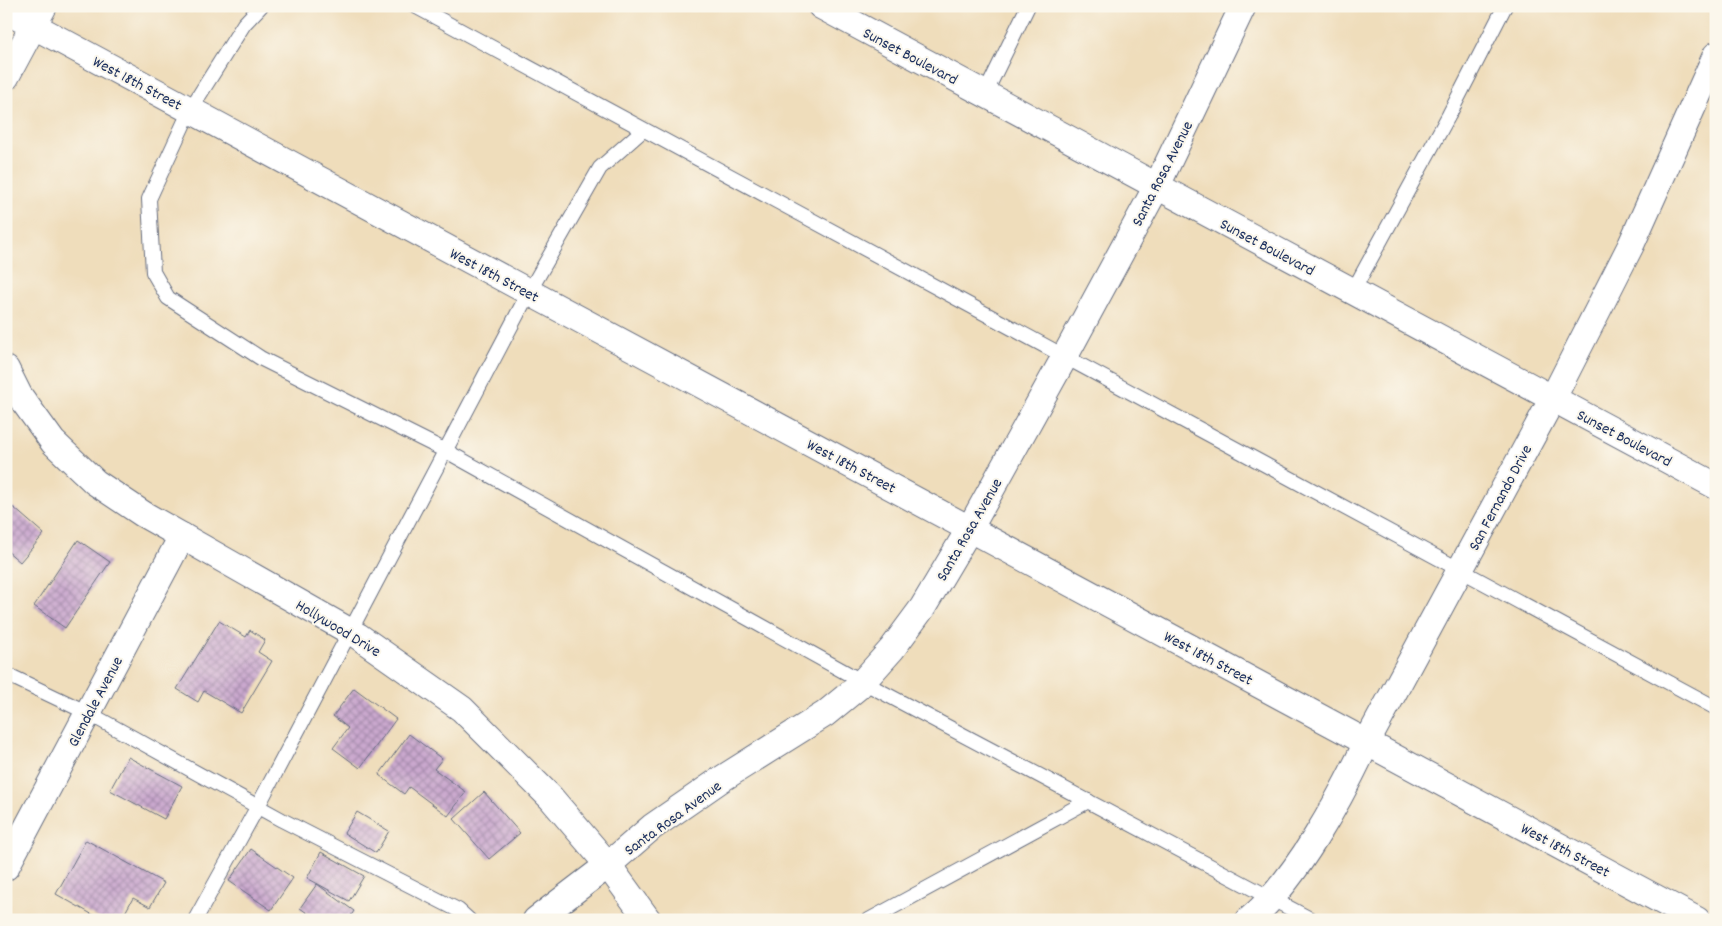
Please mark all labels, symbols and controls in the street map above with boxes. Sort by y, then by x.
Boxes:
street label: Sunset Boulevard [858,22,961,92]
street label: West 18th Street [88,51,186,117]
street label: Santa Rosa Avenue [1127,117,1200,231]
street label: Sunset Boulevard [1215,213,1318,283]
street label: West 18th Street [445,243,543,309]
street label: Sunset Boulevard [1572,404,1675,474]
street label: West 18th Street [802,434,900,500]
street label: San Fernando Drive [1464,441,1539,555]
street label: Santa Rosa Avenue [931,474,1009,586]
street label: Hollywood Drive [291,595,385,664]
street label: West 18th Street [1159,626,1257,692]
street label: Glendale Avenue [63,653,130,752]
street label: Santa Rosa Avenue [620,776,727,862]
street label: West 18th Street [1516,818,1614,884]

